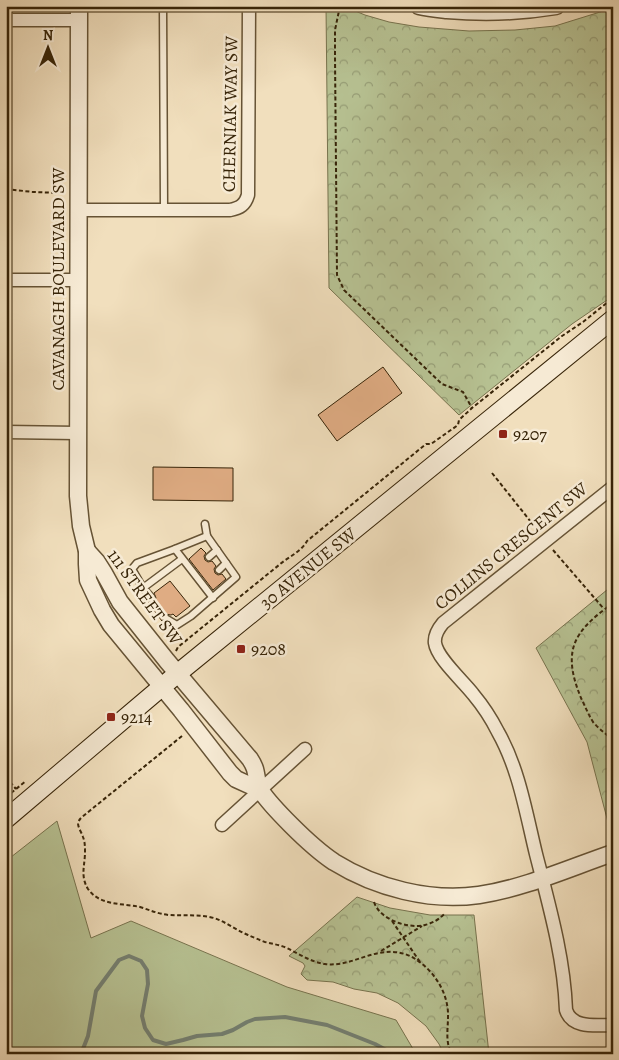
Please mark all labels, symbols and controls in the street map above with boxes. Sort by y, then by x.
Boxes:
north arrow [22,22,72,72]
text: N [43,26,53,45]
street label: CHERNIAK WAY SW [217,35,243,192]
street label: CAVANAGH BOULEVARD SW [46,167,70,391]
place label: 9207 [513,422,547,446]
marker: 9207 [497,428,509,440]
street label: COLLINS CRESCENT SW [430,477,593,615]
street label: 30 AVENUE SW [255,521,361,614]
street label: 111 STREET SW [102,544,188,650]
place label: 9208 [251,637,286,661]
marker: 9208 [235,643,247,655]
place label: 9214 [121,705,152,729]
marker: 9214 [105,711,117,723]

